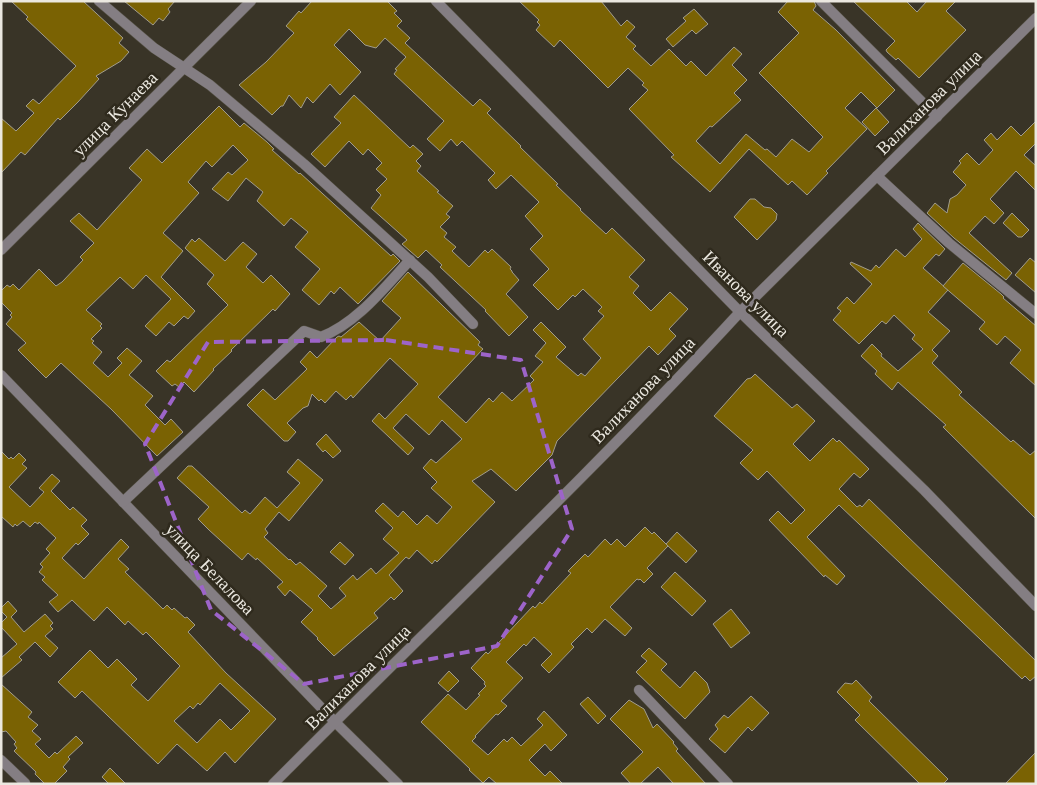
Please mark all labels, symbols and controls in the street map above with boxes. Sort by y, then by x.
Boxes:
street label: Валиханова улица [872,45,986,159]
street label: улица Кунаева [68,67,162,161]
street label: Иванова улица [698,246,794,342]
street label: Валиханова улица [586,332,700,448]
street label: улица Белалова [161,518,259,620]
street label: Валиханова улица [301,620,415,734]

